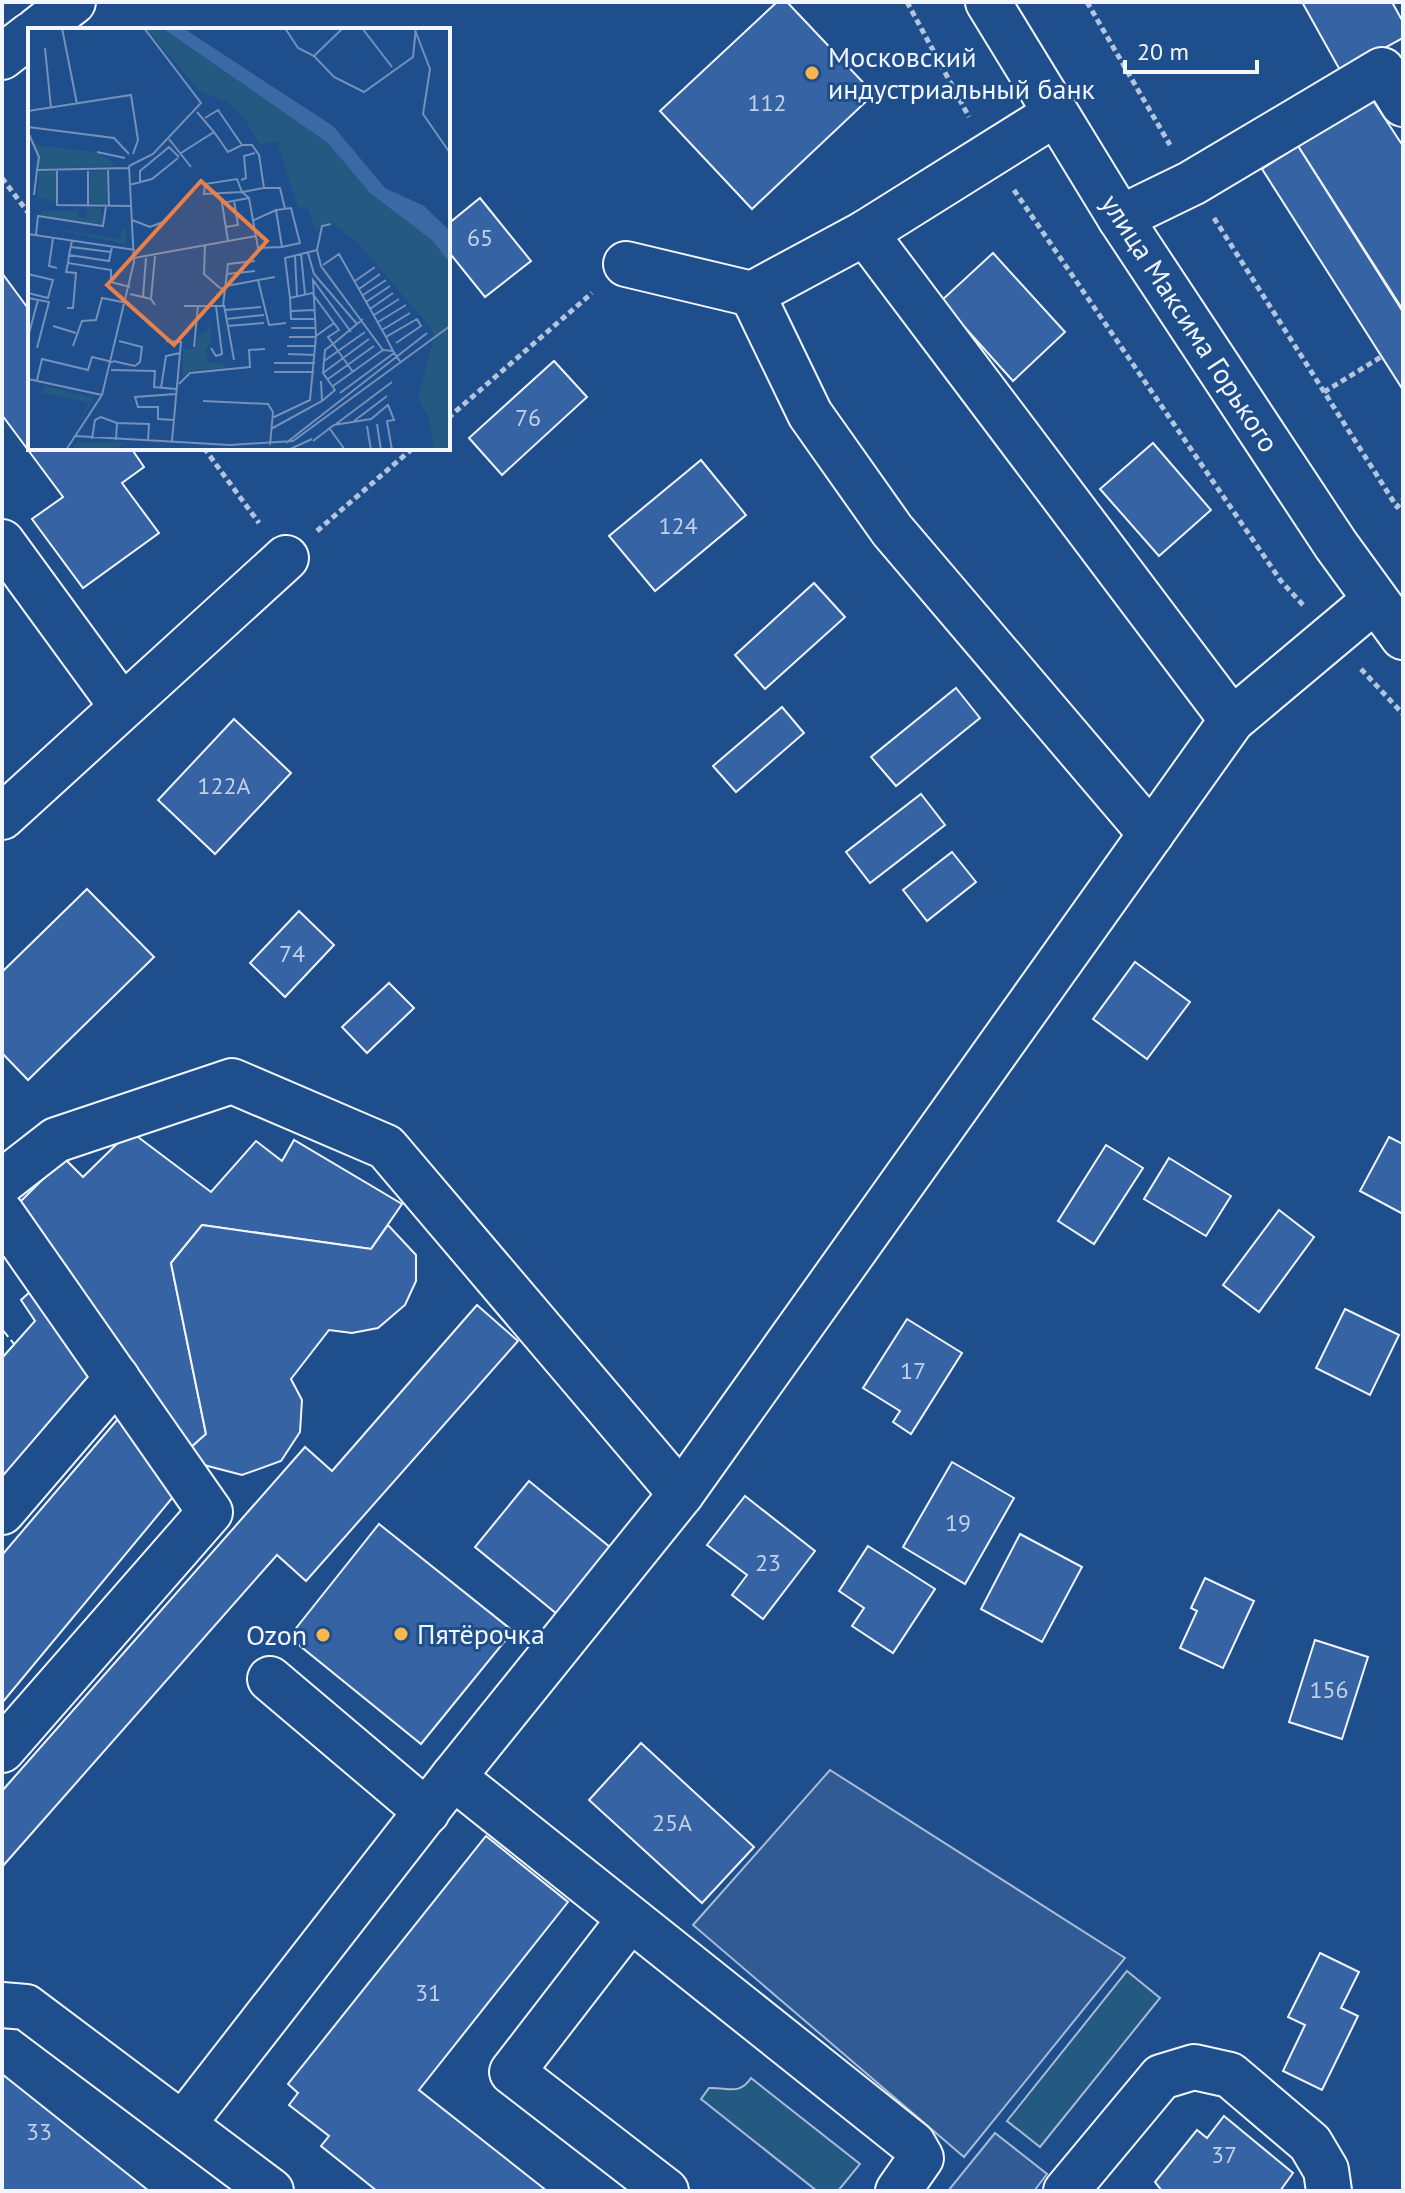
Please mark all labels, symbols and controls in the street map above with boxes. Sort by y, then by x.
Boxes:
scale bar [1125,24,1257,74]
inset map [28,28,450,450]
text: 20 m [1137,36,1189,67]
place label: Московский индустриальный банк [828,38,1096,107]
marker: Московский индустриальный банк [803,64,821,82]
house number: 112 [747,87,787,118]
street label: улица Максима Горького [1093,187,1288,459]
house number: 65 [467,222,493,253]
house number: 76 [515,402,541,433]
house number: 124 [658,510,698,541]
house number: 122А [197,770,251,801]
house number: 74 [279,938,305,969]
house number: 17 [900,1355,926,1386]
house number: 19 [945,1507,971,1538]
house number: 23 [755,1547,781,1578]
place label: Пятёрочка [417,1615,545,1652]
place label: Ozon [246,1616,307,1653]
marker: Пятёрочка [392,1625,410,1643]
marker: Ozon [314,1626,332,1644]
house number: 156 [1309,1674,1349,1705]
house number: 25А [652,1807,692,1838]
house number: 31 [415,1977,441,2008]
house number: 33 [26,2116,52,2147]
house number: 37 [1211,2139,1237,2170]

